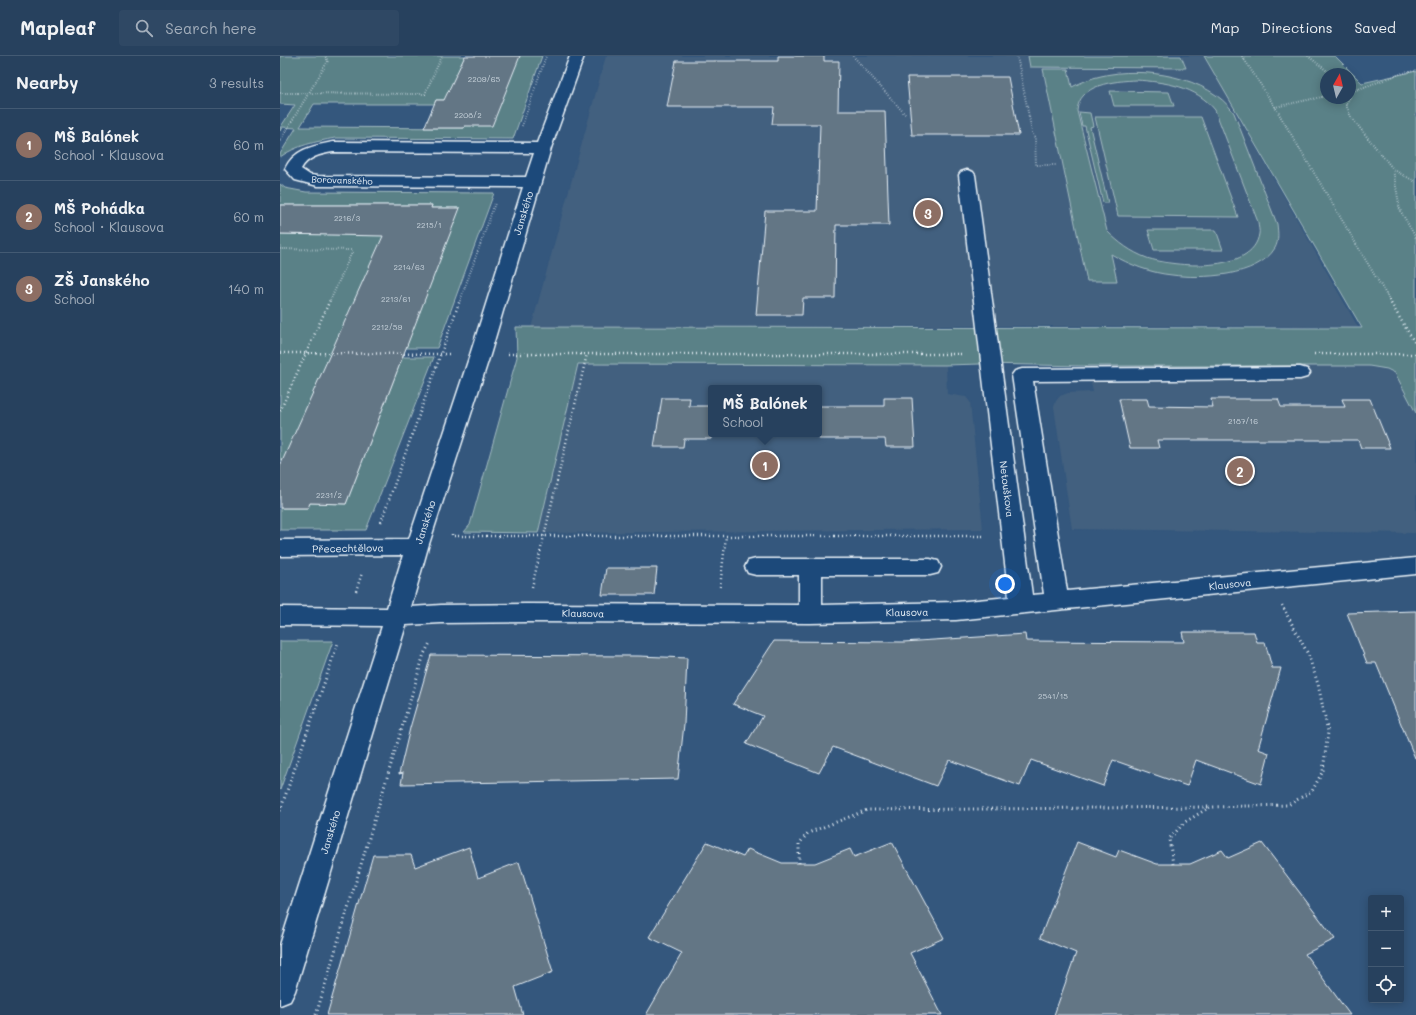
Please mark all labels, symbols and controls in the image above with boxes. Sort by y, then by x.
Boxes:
search box [119,10,399,46]
text: Mapleaf [20,15,95,40]
icon: search [133,17,155,39]
text: Search here [165,18,257,38]
text: Map [1211,18,1239,37]
text: Directions [1261,18,1332,37]
text: Saved [1354,18,1396,37]
north arrow [1320,68,1356,104]
text: Nearby [16,71,78,93]
text: 3 results [209,74,264,91]
house number: 2209/65 [468,74,500,84]
house number: 2208/2 [454,110,482,120]
text: MŠ Balónek [54,126,139,146]
text: 1 [26,136,32,153]
text: 60 m [234,136,264,153]
text: School · Klausova [54,146,164,163]
street label: Borovanského [311,173,373,187]
street label: Janského [510,189,536,237]
text: MŠ Pohádka [54,198,145,218]
pin: 3 [915,198,941,228]
text: 2 [25,208,33,225]
text: 60 m [234,208,264,225]
house number: 2216/3 [334,213,360,223]
text: School · Klausova [54,218,164,235]
house number: 2215/1 [417,220,441,230]
house number: 2214/63 [394,262,425,272]
text: ZŠ Janského [54,270,150,290]
text: 3 [25,280,33,297]
text: 140 m [228,280,264,297]
text: School [54,290,95,307]
house number: 2213/61 [381,294,411,304]
house number: 2212/59 [372,322,403,332]
popup [708,385,822,437]
text: MŠ Balónek [722,393,808,413]
text: School [722,413,763,430]
house number: 2187/16 [1228,416,1258,426]
pin: 1 [752,450,778,480]
pin: 2 [1227,456,1253,486]
street label: Netouškova [997,460,1017,518]
house number: 2231/2 [316,490,342,500]
street label: Janského [411,498,439,546]
street label: Přecechtělova [312,540,384,556]
your location [995,574,1015,594]
street label: Klausova [1208,575,1252,593]
street label: Klausova [886,605,928,619]
street label: Klausova [562,606,604,620]
house number: 2541/15 [1038,691,1068,701]
street label: Janského [317,808,343,856]
map controls [1368,895,1404,1003]
button: + [1368,895,1404,931]
button: − [1368,931,1404,967]
button: locate [1368,967,1404,1003]

